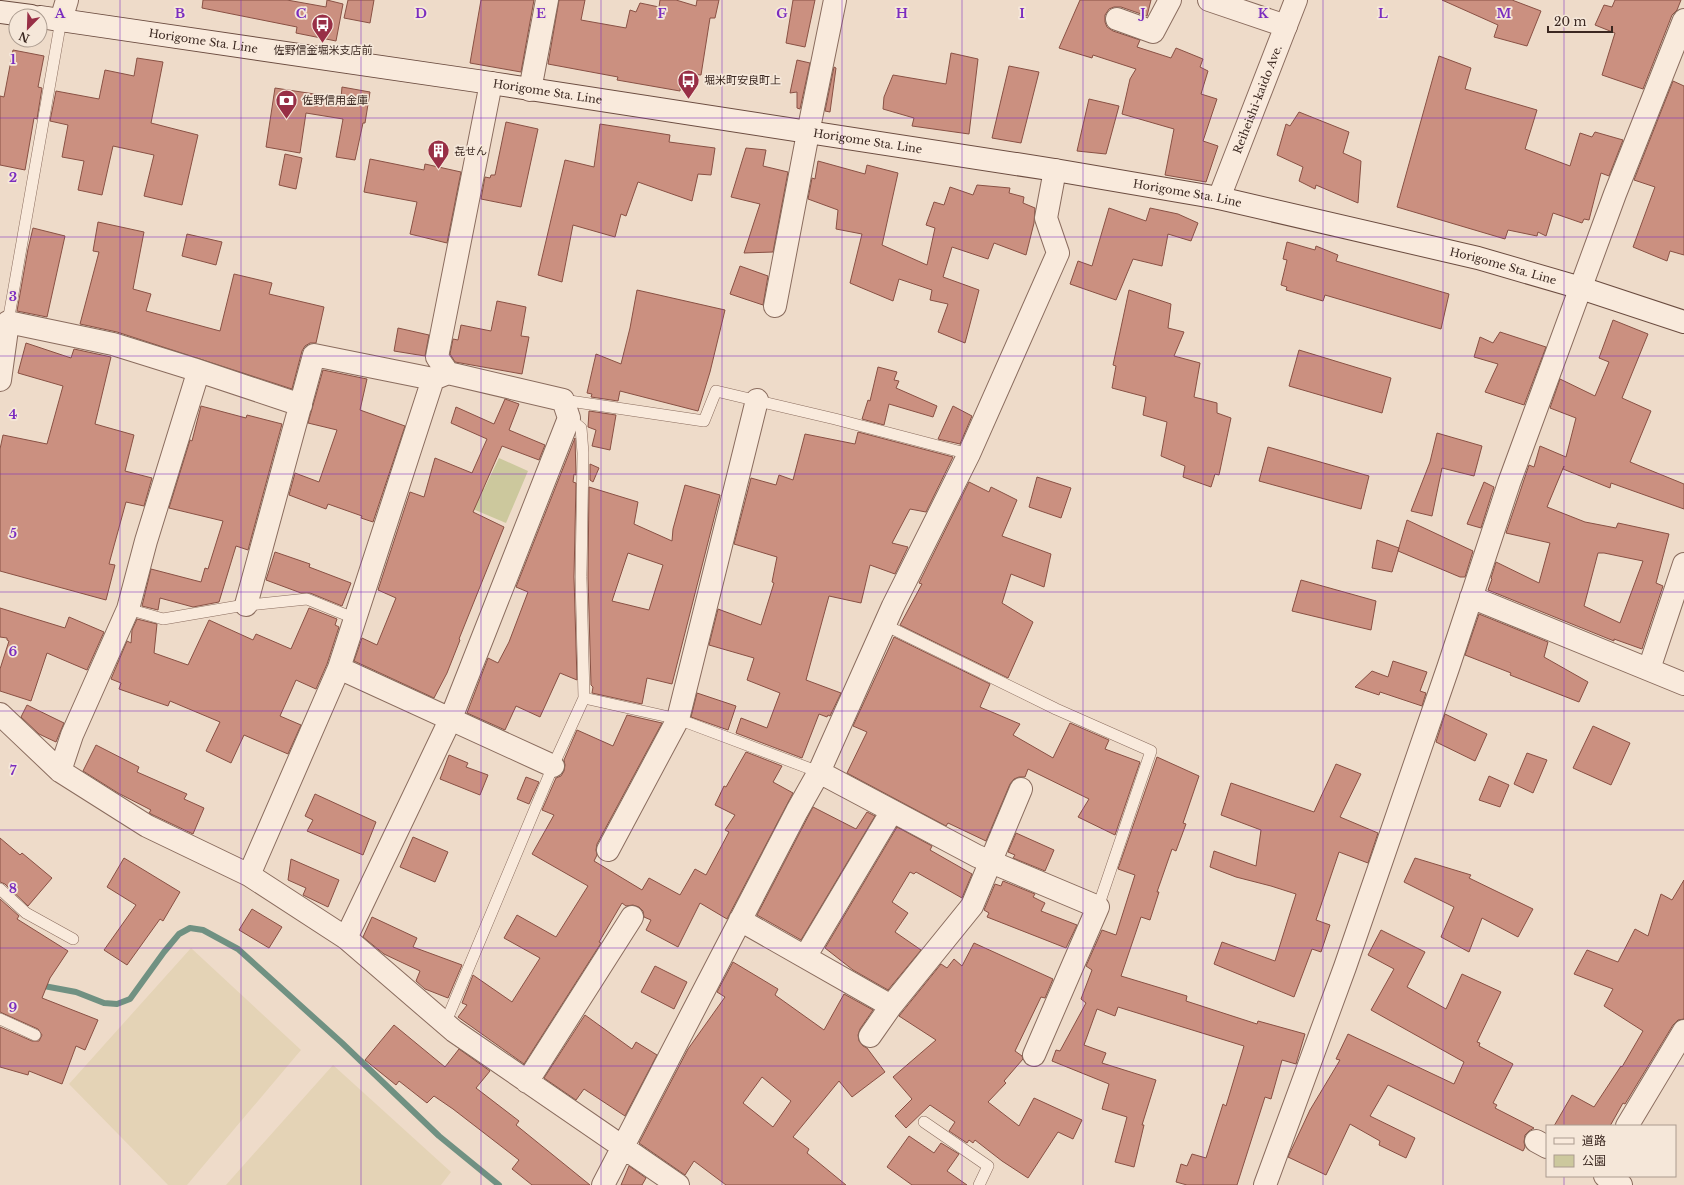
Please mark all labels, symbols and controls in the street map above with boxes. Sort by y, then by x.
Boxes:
text: A [54,5,66,22]
text: B [175,5,185,22]
text: C [296,5,307,22]
text: D [415,5,427,22]
text: E [536,5,546,22]
text: F [658,5,667,22]
text: G [776,5,788,22]
text: H [896,5,908,22]
text: I [1019,5,1025,22]
text: J [1137,5,1146,22]
text: K [1258,5,1269,22]
text: L [1378,5,1388,22]
text: M [1497,5,1512,22]
north arrow [8,8,48,48]
scale bar [1548,8,1612,34]
bus stop icon: 佐野信金堀米支店前 [310,11,336,44]
text: 20 m [1554,14,1586,29]
street label: Horigome Sta. Line [148,26,259,56]
text: N [16,28,32,46]
place label: 佐野信金堀米支店前 [274,43,373,57]
street label: Reiheishi-kaido Ave. [1230,43,1285,156]
text: 1 [10,51,16,68]
bus stop icon: 堀米町安良町上 [675,67,701,100]
place label: 堀米町安良町上 [704,73,781,87]
street label: Horigome Sta. Line [492,76,603,107]
bank icon: 佐野信用金庫 [274,87,300,120]
place label: 佐野信用金庫 [302,93,368,107]
street label: Horigome Sta. Line [812,126,923,156]
building icon: 㐂せん [426,138,452,171]
place label: 㐂せん [454,144,487,158]
text: 2 [9,169,17,186]
street label: Horigome Sta. Line [1132,176,1243,210]
street label: Horigome Sta. Line [1448,245,1558,287]
text: 3 [9,288,17,305]
text: 4 [9,406,18,423]
text: 5 [9,525,17,542]
text: 6 [9,643,18,660]
text: 7 [10,762,17,779]
text: 8 [9,880,17,897]
text: 9 [9,999,18,1016]
legend [1546,1125,1676,1177]
text: 道路 [1582,1133,1606,1148]
text: 公園 [1582,1153,1606,1168]

